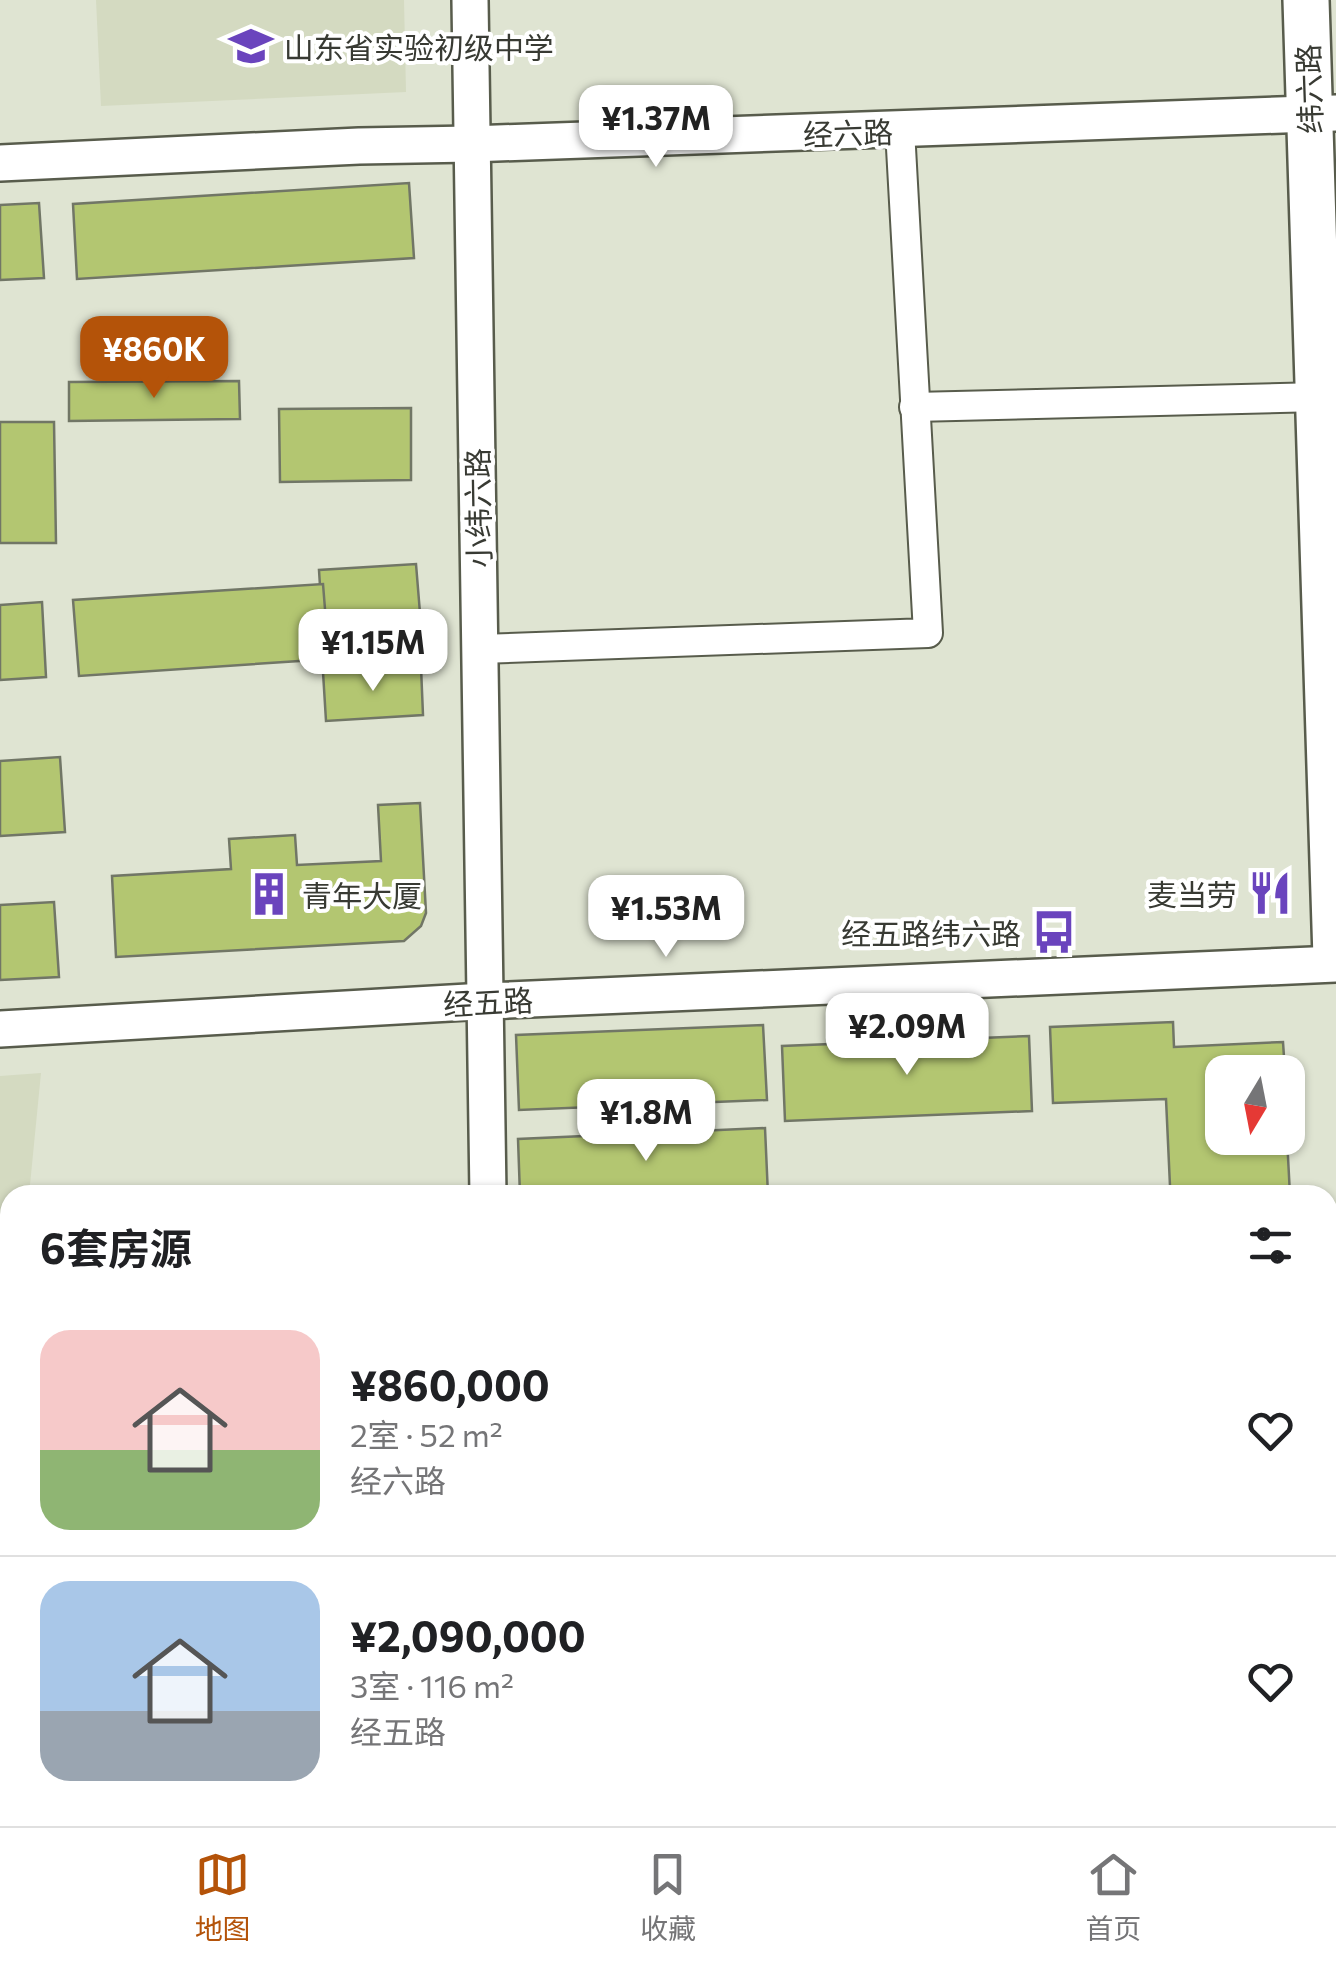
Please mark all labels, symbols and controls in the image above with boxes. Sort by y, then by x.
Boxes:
school or university icon: 山东省实验初级中学 [227,22,275,70]
place label: 山东省实验初级中学 [284,28,554,65]
street label: 纬六路 [1288,43,1328,135]
pin: ¥1.37M [575,85,737,170]
text: ¥1.37M [601,97,711,137]
street label: 经六路 [802,112,894,152]
pin: ¥860K [84,316,224,401]
text: ¥860K [102,328,206,368]
street label: 小纬六路 [457,448,497,568]
pin: ¥1.15M [292,609,454,694]
text: ¥1.15M [320,621,426,661]
restaurant icon: 麦当劳 [1246,869,1294,917]
building icon: 青年大厦 [245,870,293,918]
pin: ¥1.53M [585,875,747,960]
place label: 麦当劳 [1147,875,1237,912]
place label: 青年大厦 [302,876,422,913]
text: ¥1.53M [610,887,722,927]
bus stop icon: 经五路纬六路 [1030,908,1078,956]
place label: 经五路纬六路 [841,914,1021,951]
street label: 经五路 [442,980,534,1022]
pin: ¥2.09M [826,993,988,1078]
text: ¥2.09M [848,1005,966,1045]
north arrow [1205,1055,1305,1155]
map controls [1205,1055,1305,1155]
pin: ¥1.8M [576,1079,716,1164]
text: ¥1.8M [599,1091,693,1131]
icon: filters [1243,1218,1298,1273]
text: 6套房源 [40,1221,192,1273]
text: ¥860,000 [350,1358,550,1410]
icon: home [120,1370,240,1490]
icon: heart [1243,1403,1298,1458]
text: 2室 · 52 m² [350,1414,503,1454]
text: 经六路 [350,1460,446,1500]
text: ¥2,090,000 [350,1609,586,1661]
icon: home [120,1621,240,1741]
icon: heart [1243,1654,1298,1709]
text: 3室 · 116 m² [350,1665,514,1705]
text: 经五路 [350,1711,446,1751]
tab: 地图 [195,1847,251,1947]
tab: 收藏 [640,1847,696,1947]
tab: 首页 [1085,1847,1141,1947]

